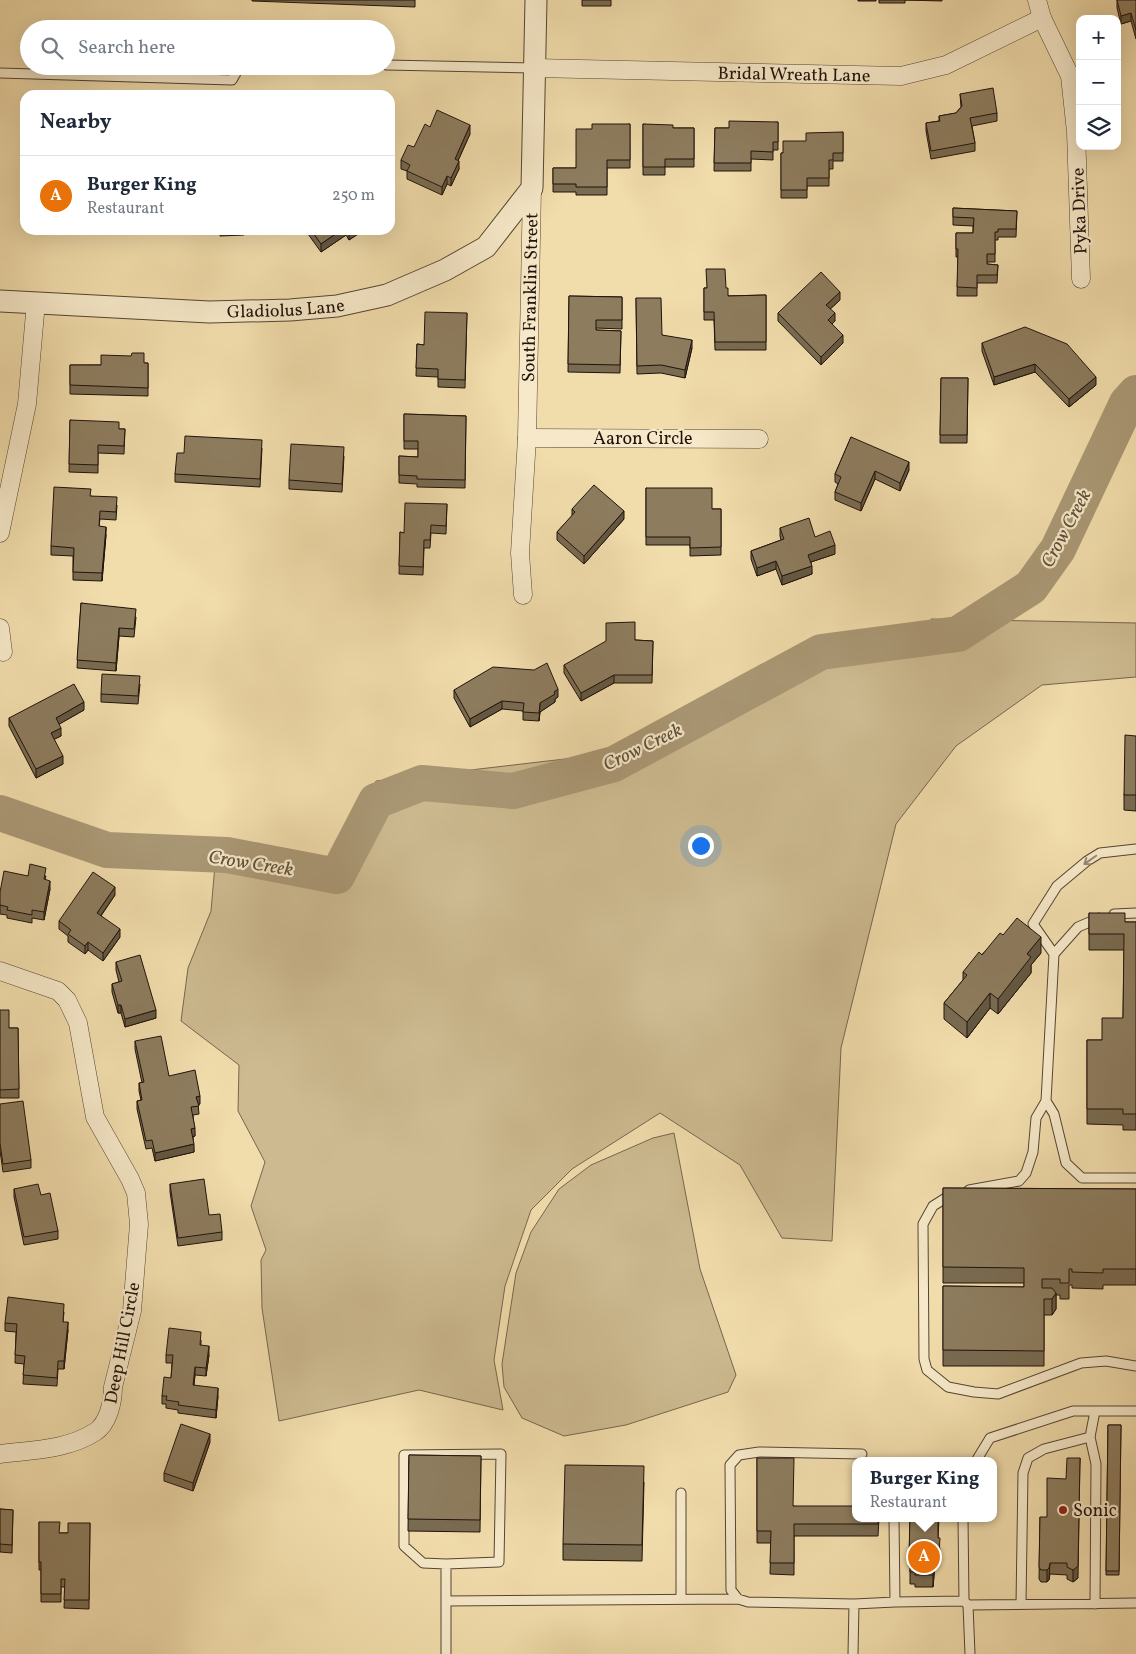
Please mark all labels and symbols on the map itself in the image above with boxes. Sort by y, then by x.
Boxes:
street label: Bridal Wreath Lane [717,62,870,89]
street label: Pyka Drive [1066,167,1095,255]
street label: South Franklin Street [517,212,546,382]
street label: Gladiolus Lane [227,294,347,326]
street label: Aaron Circle [593,427,693,452]
water label: Crow Creek [1035,485,1098,573]
water label: Crow Creek [599,717,687,778]
your location [688,833,714,859]
water label: Crow Creek [206,844,295,884]
one-way arrow [1083,855,1097,865]
street label: Deep Hill Circle [99,1280,148,1406]
place label: Sonic [1073,1499,1117,1524]
marker: Sonic [1057,1504,1069,1516]
pin: A [908,1538,940,1576]

